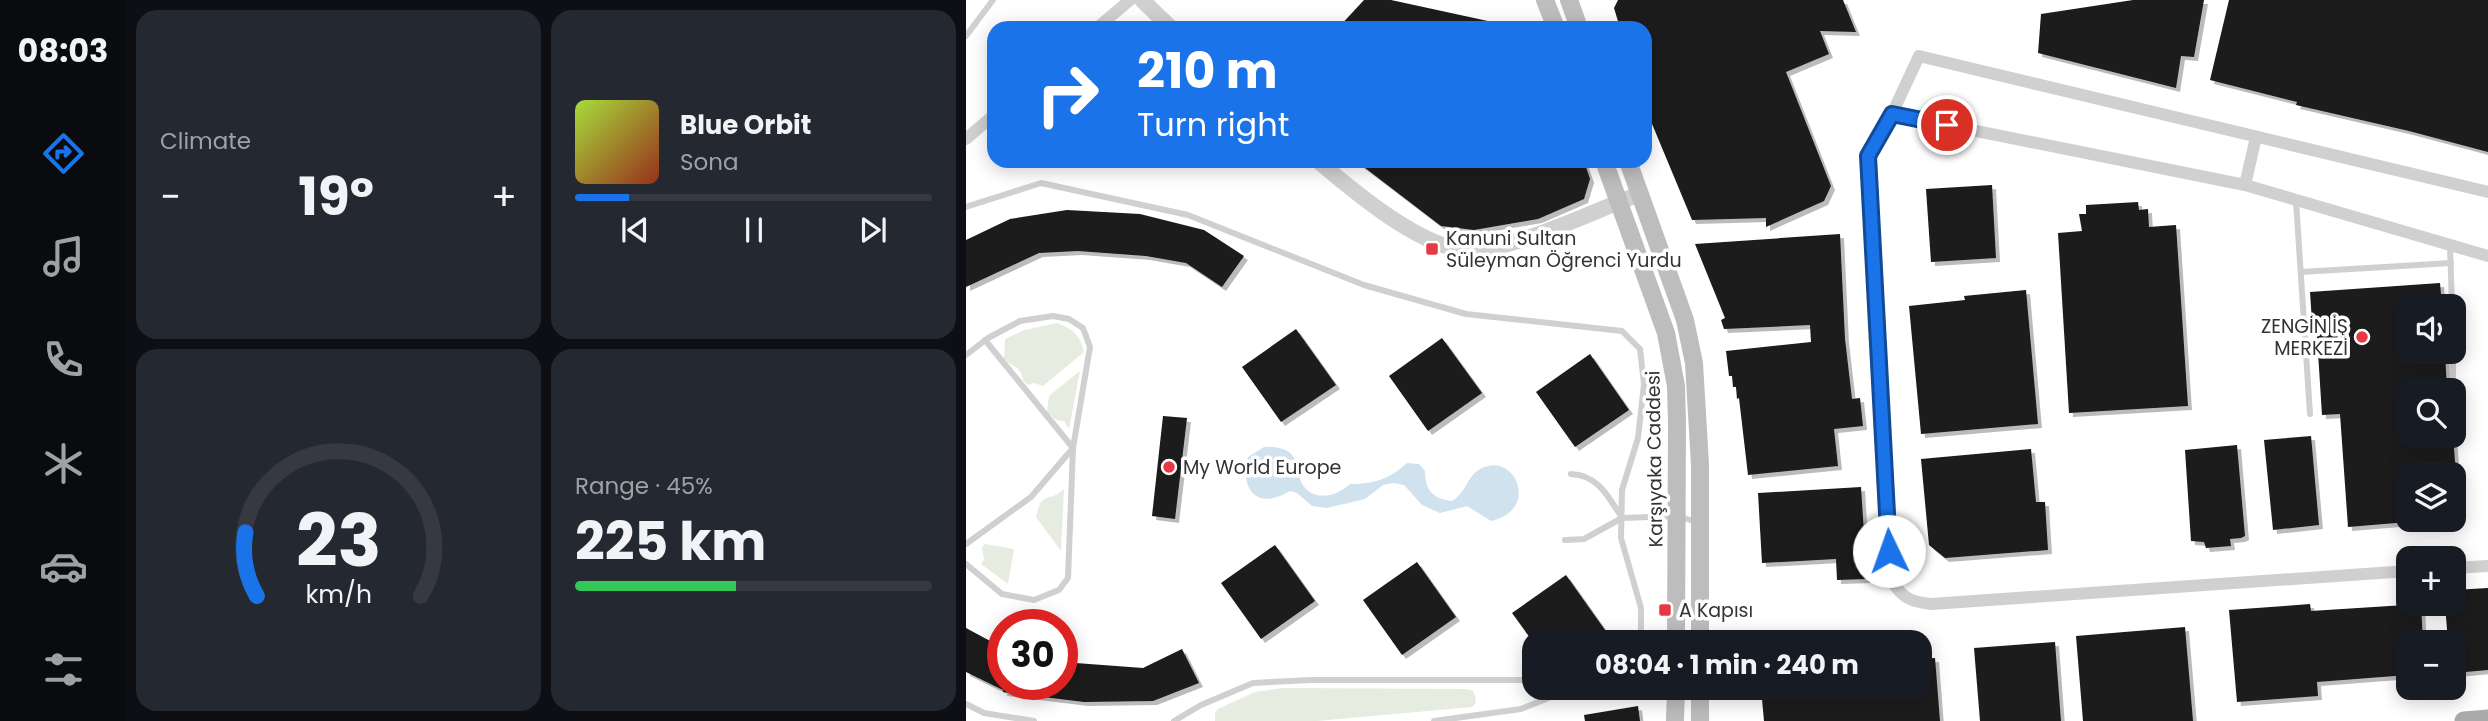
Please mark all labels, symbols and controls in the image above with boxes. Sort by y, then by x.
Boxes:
text: 08:03 [18,28,108,73]
text: 210 m [1137,37,1278,105]
icon: right [1022,49,1113,140]
pin [1917,95,1977,155]
text: Turn right [1137,102,1289,147]
icon: arrive [1928,106,1966,144]
text: Blue Orbit [680,107,811,143]
text: Climate [160,125,251,157]
icon: directions [39,129,88,178]
text: Sona [680,146,739,178]
text: 19° [298,160,374,233]
text: − [160,170,181,223]
text: + [491,170,517,223]
icon: previous [616,211,654,249]
icon: pause [735,211,773,249]
icon: next [854,211,892,249]
place label: Kanuni Sultan Süleyman Öğrenci Yurdu [1446,225,1682,274]
icon: music [39,232,88,281]
marker: Kanuni Sultan Süleyman Öğrenci Yurdu [1424,241,1440,257]
map controls [2396,294,2466,700]
button: sound [2396,294,2466,364]
place label: ZENGİN İŞ MERKEZİ [2261,313,2348,362]
marker: ZENGİN İŞ MERKEZİ [2354,329,2370,345]
icon: phone [39,335,88,384]
street label: Karşıyaka Caddesi [1639,370,1670,548]
button: search [2396,378,2466,448]
icon: climate [39,439,88,488]
place label: My World Europe [1183,454,1341,481]
marker: My World Europe [1161,459,1177,475]
button: layers [2396,462,2466,532]
text: Range · 45% [575,470,713,502]
text: 23 [296,490,381,591]
text: 225 km [575,505,766,578]
position arrow [1852,514,1926,588]
icon: car [39,542,88,591]
button: + [2396,546,2466,616]
text: km/h [305,577,372,612]
place label: A Kapısı [1679,597,1753,624]
marker: A Kapısı [1657,602,1673,618]
speed limit sign: 30 [987,609,1078,700]
button: − [2396,630,2466,700]
icon: filters [39,645,88,694]
text: 08:04 · 1 min · 240 m [1595,647,1859,683]

